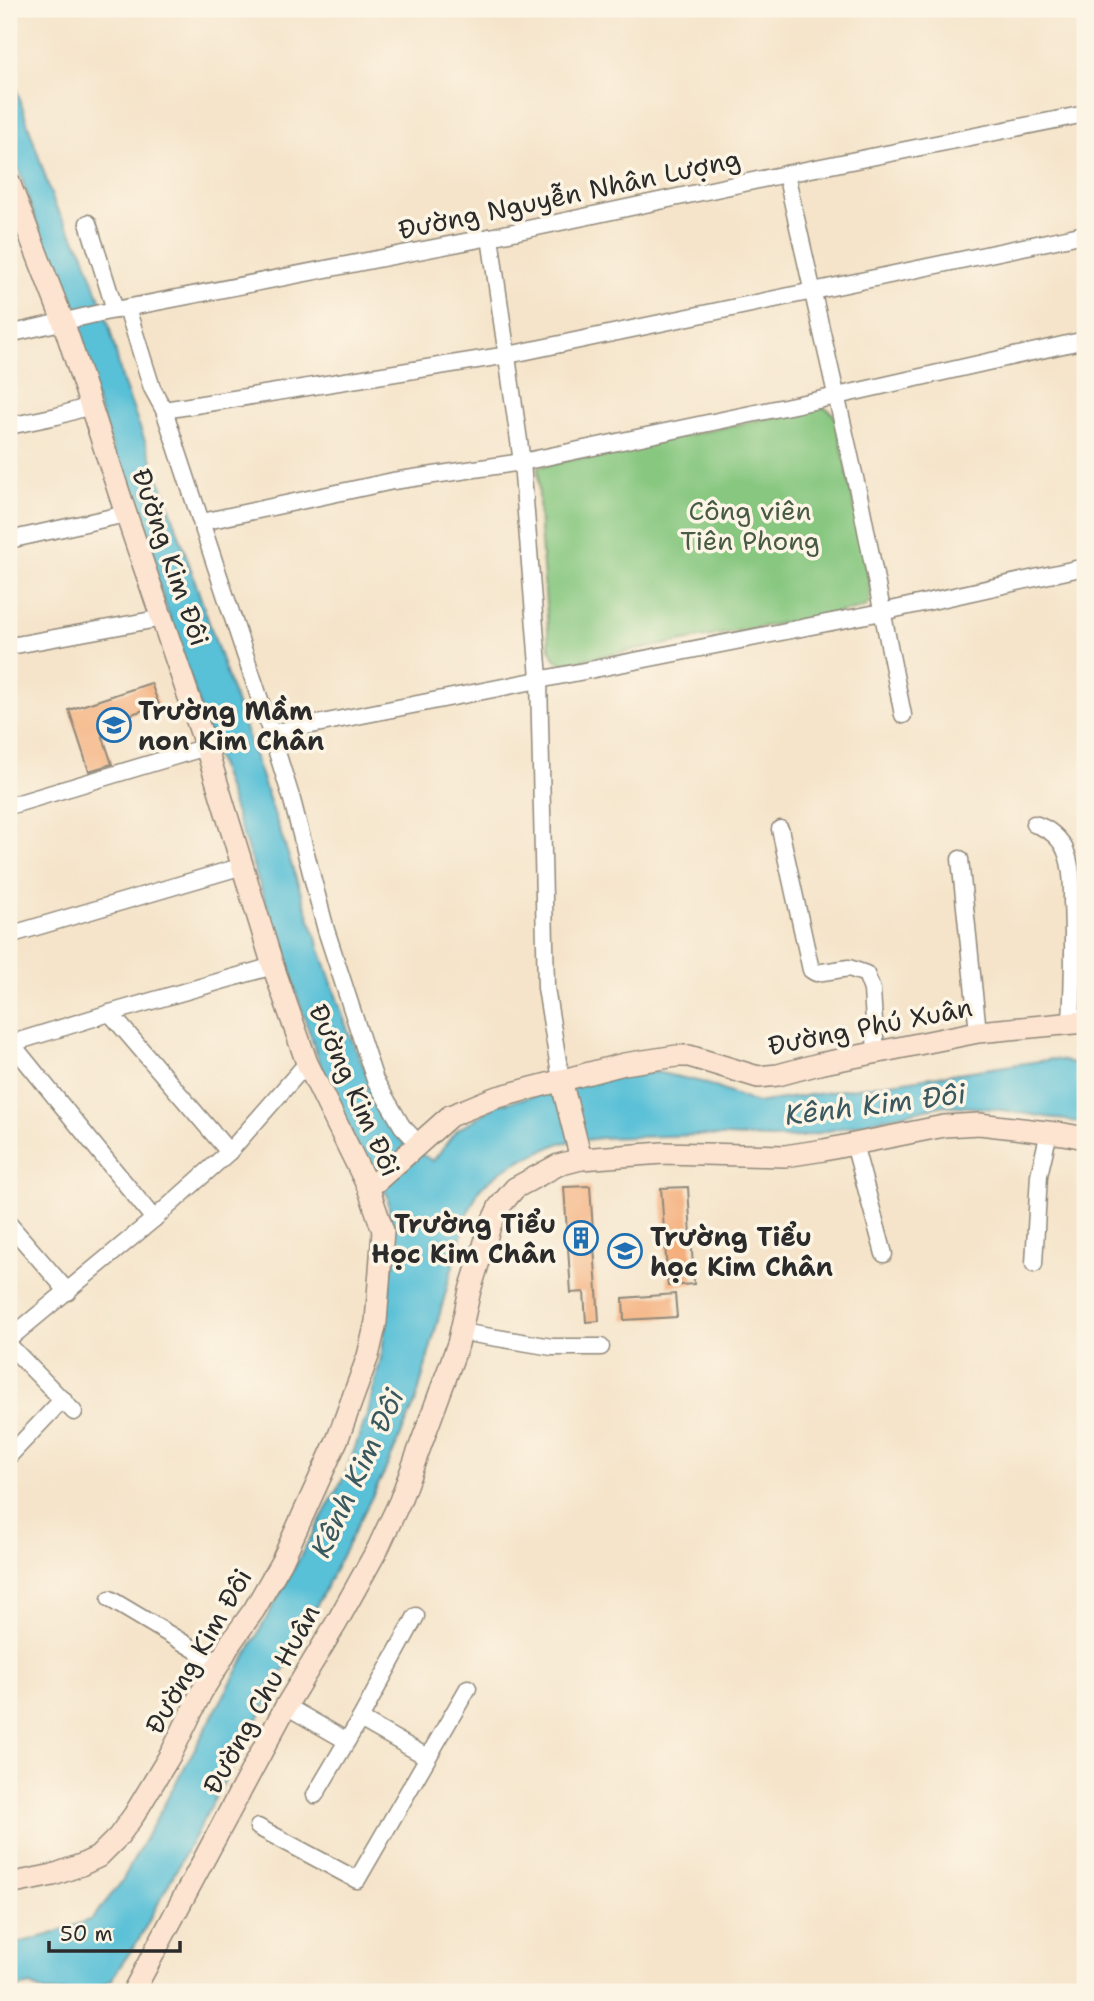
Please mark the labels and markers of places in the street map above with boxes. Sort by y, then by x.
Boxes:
place label: Trường Mầm non Kim Chân [138,693,324,758]
school or university icon: Trường Mầm non Kim Chân [95,706,133,744]
place label: Trường Tiểu Học Kim Chân [371,1206,556,1271]
building icon: Trường Tiểu Học Kim Chân [562,1219,600,1257]
place label: Trường Tiểu học Kim Chân [650,1219,833,1284]
school or university icon: Trường Tiểu học Kim Chân [606,1232,644,1270]

